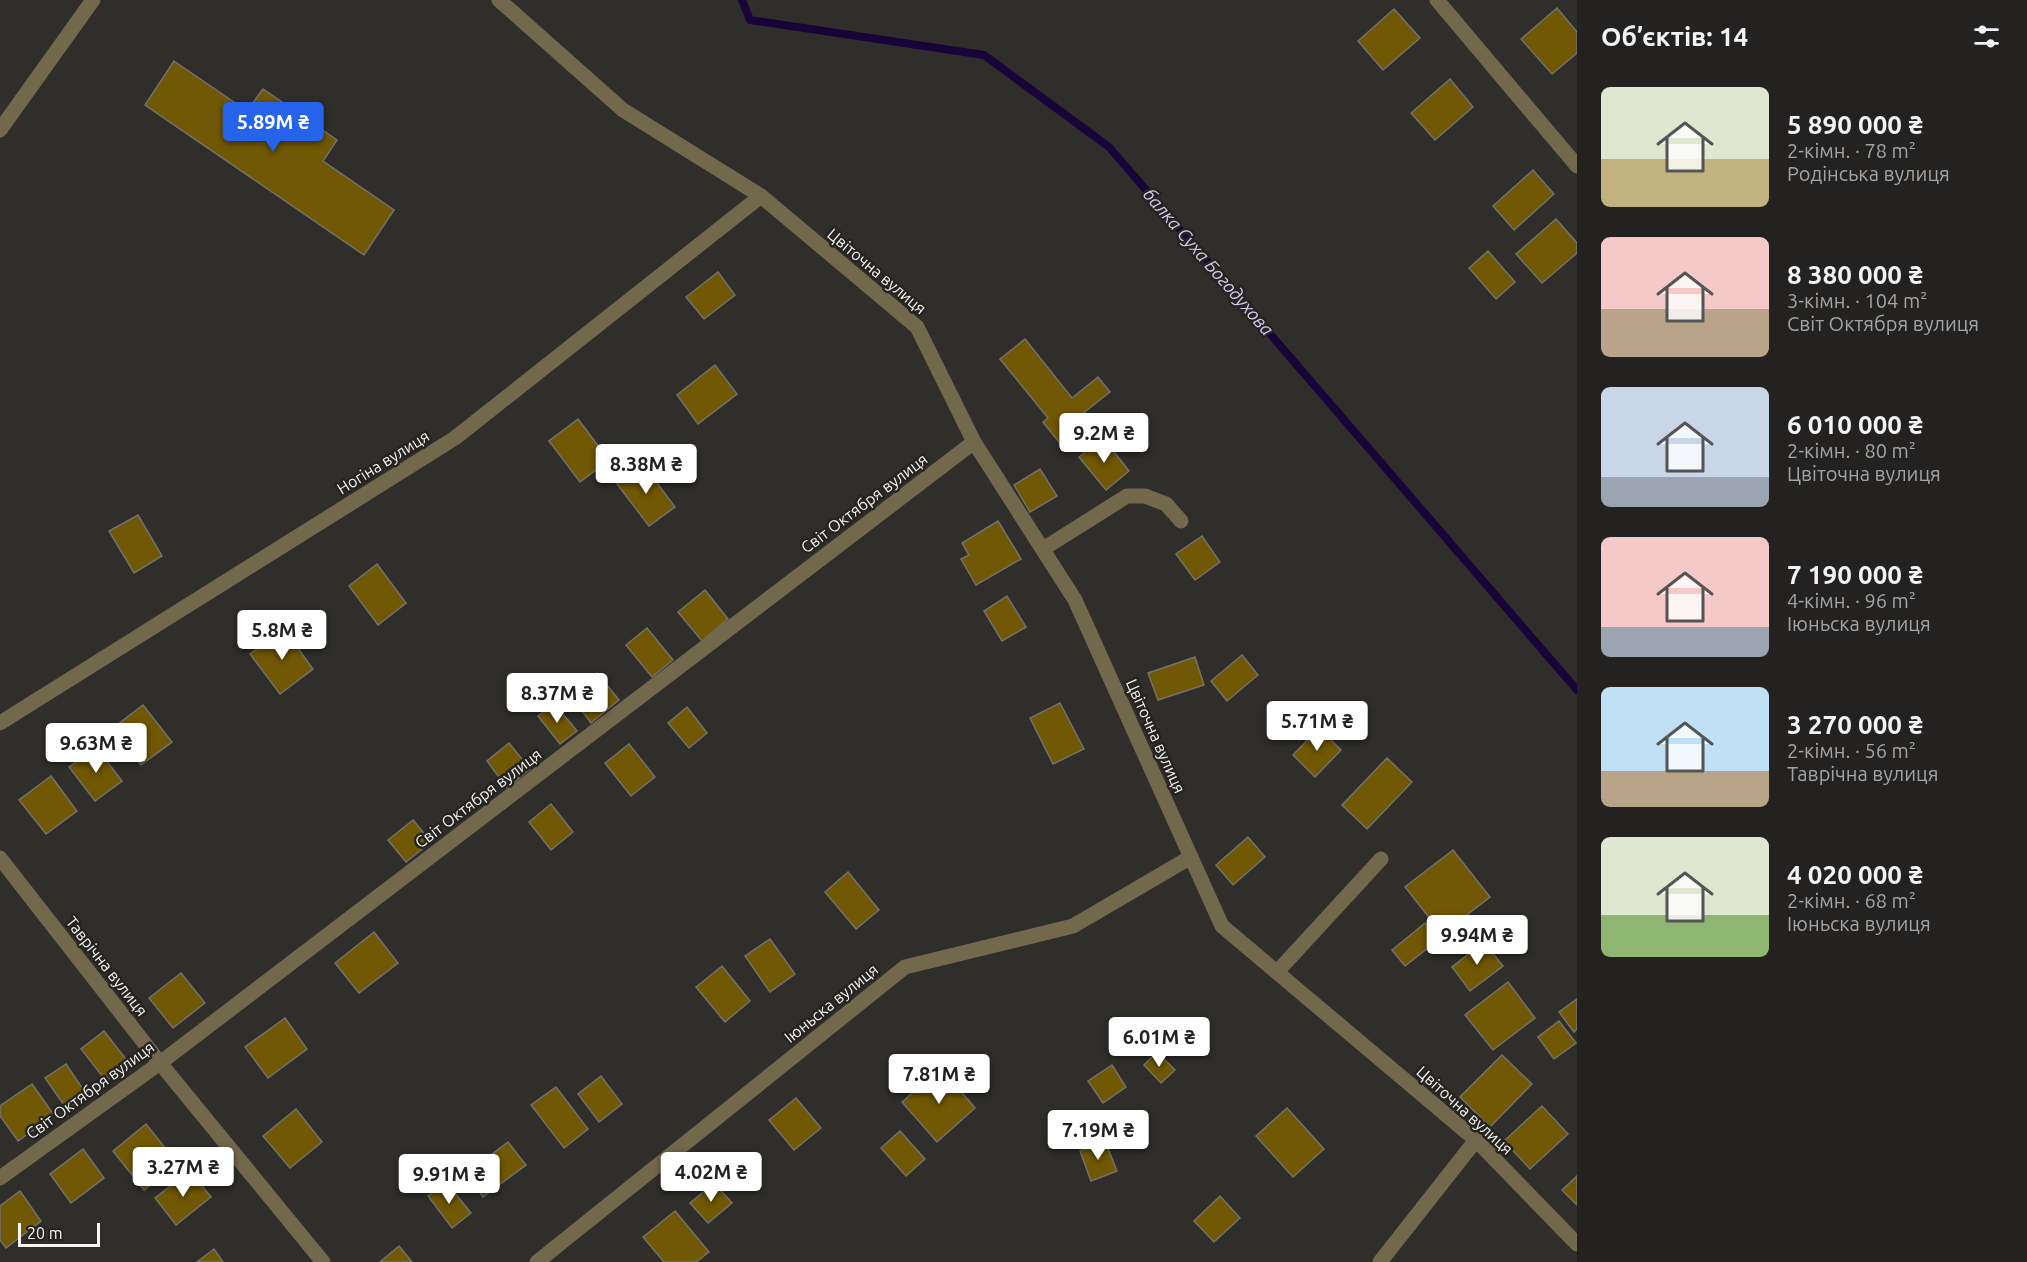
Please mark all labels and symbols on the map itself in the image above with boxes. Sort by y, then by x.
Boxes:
pin: 5.89M ₴ [218,102,328,153]
water label: балка Суха Богодухова [1140,184,1278,339]
street label: Цвiточна вулиця [824,225,930,317]
pin: 9.2M ₴ [1055,413,1153,464]
street label: Ногіна вулиця [334,427,432,497]
pin: 8.38M ₴ [591,444,701,495]
street label: Світ Октября вулиця [797,450,931,556]
pin: 5.8M ₴ [233,610,331,661]
pin: 8.37M ₴ [502,673,612,724]
street label: Цвiточна вулиця [1123,676,1189,796]
pin: 5.71M ₴ [1262,701,1372,752]
pin: 9.63M ₴ [41,723,151,774]
street label: Світ Октября вулиця [411,745,545,851]
street label: Таврічна вулиця [63,913,151,1019]
pin: 9.94M ₴ [1422,915,1532,966]
street label: Iюньска вулиця [781,960,881,1046]
pin: 6.01M ₴ [1104,1017,1214,1068]
street label: Світ Октября вулиця [23,1038,157,1142]
pin: 7.81M ₴ [884,1054,994,1105]
street label: Цвiточна вулиця [1413,1062,1517,1158]
pin: 7.19M ₴ [1043,1110,1153,1161]
pin: 3.27M ₴ [128,1147,238,1198]
pin: 4.02M ₴ [656,1152,766,1203]
pin: 9.91M ₴ [394,1154,504,1205]
scale bar [18,1220,100,1248]

